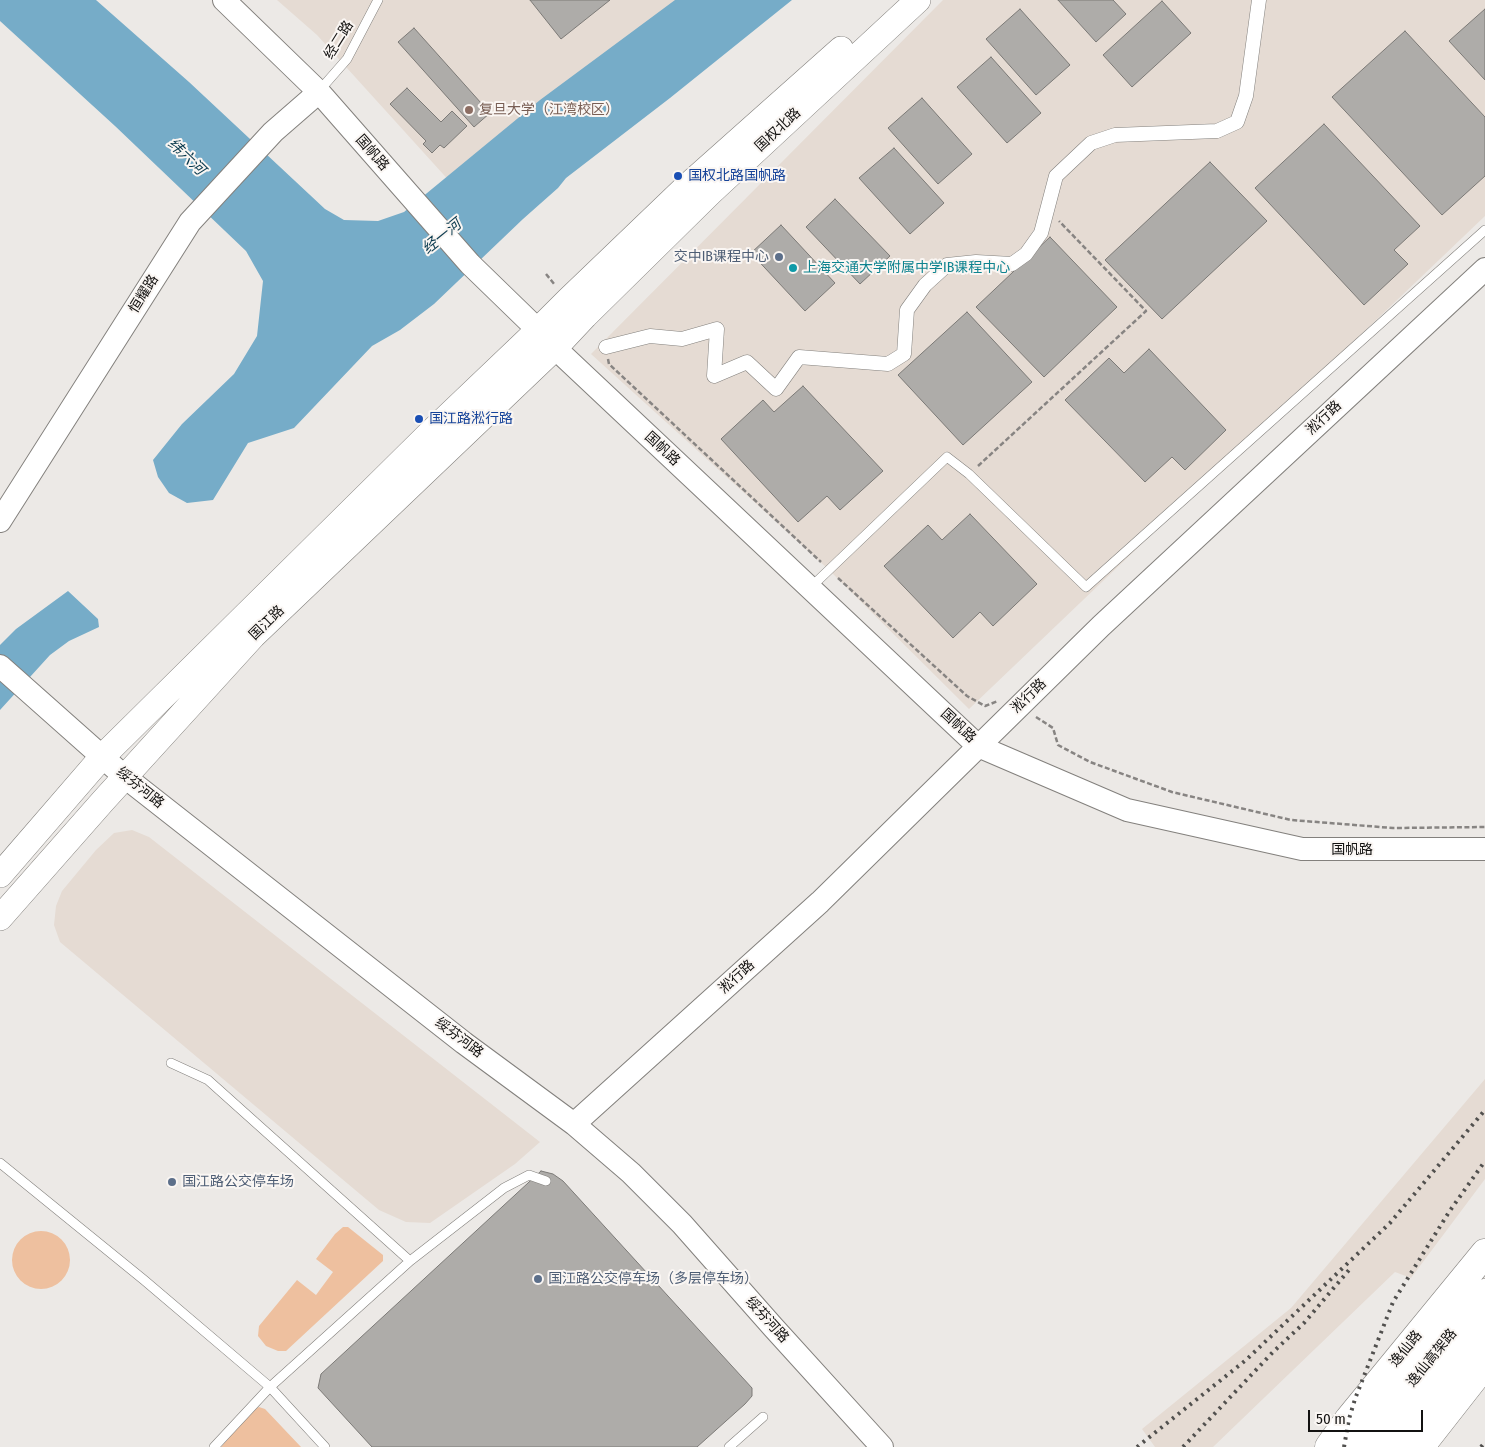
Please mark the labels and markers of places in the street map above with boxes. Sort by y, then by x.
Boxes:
place label: 复旦大学（江湾校区） [479,102,619,118]
marker: 复旦大学（江湾校区） [463,104,475,116]
place label: 国权北路国帆路 [688,168,786,184]
marker: 国权北路国帆路 [672,170,684,182]
place label: 交中IB课程中心 [674,249,769,265]
marker: 交中IB课程中心 [773,251,785,263]
place label: 上海交通大学附属中学IB课程中心 [803,260,1010,276]
marker: 上海交通大学附属中学IB课程中心 [787,262,799,274]
place label: 国江路淞行路 [429,411,513,427]
marker: 国江路淞行路 [413,413,425,425]
place label: 国江路公交停车场 [182,1174,294,1190]
marker: 国江路公交停车场 [166,1176,178,1188]
place label: 国江路公交停车场（多层停车场） [548,1271,758,1287]
marker: 国江路公交停车场（多层停车场） [532,1273,544,1285]

